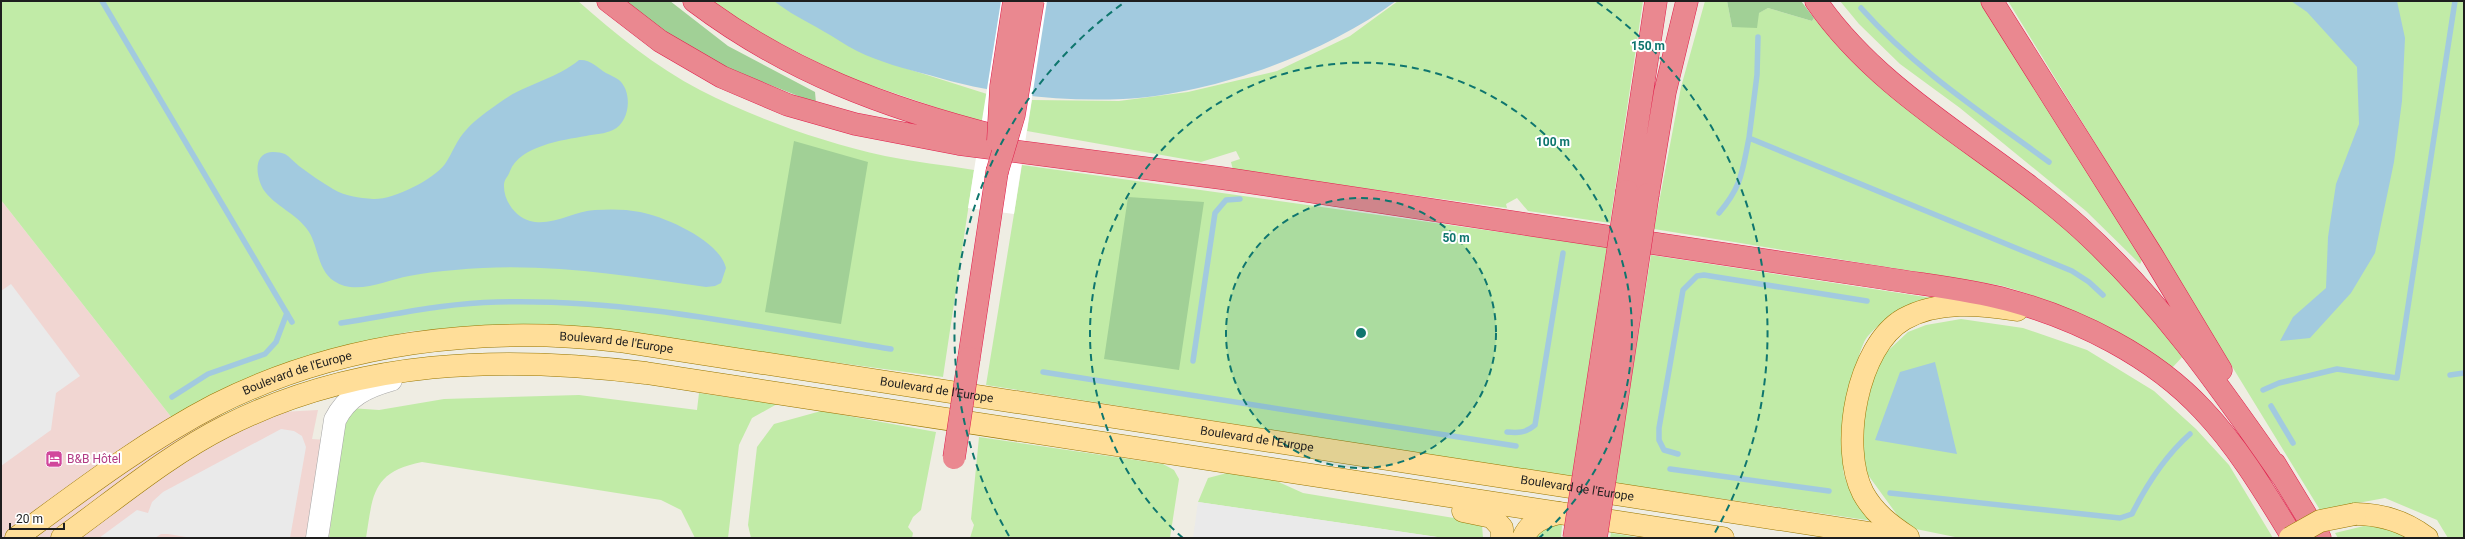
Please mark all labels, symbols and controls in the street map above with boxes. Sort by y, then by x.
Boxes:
text: 150 m [1631,39,1665,53]
text: 100 m [1536,135,1570,149]
text: 50 m [1442,231,1470,245]
centre of rings [1354,326,1368,340]
street label: Boulevard de l'Europe [559,329,674,356]
street label: Boulevard de l'Europe [240,348,353,398]
street label: Boulevard de l'Europe [879,374,995,405]
street label: Boulevard de l'Europe [1199,423,1315,455]
hotel icon: B&B Hôtel [44,449,64,469]
place label: B&B Hôtel [67,452,121,466]
street label: Boulevard de l'Europe [1520,473,1635,504]
scale bar [10,505,64,531]
text: 20 m [16,512,43,526]

